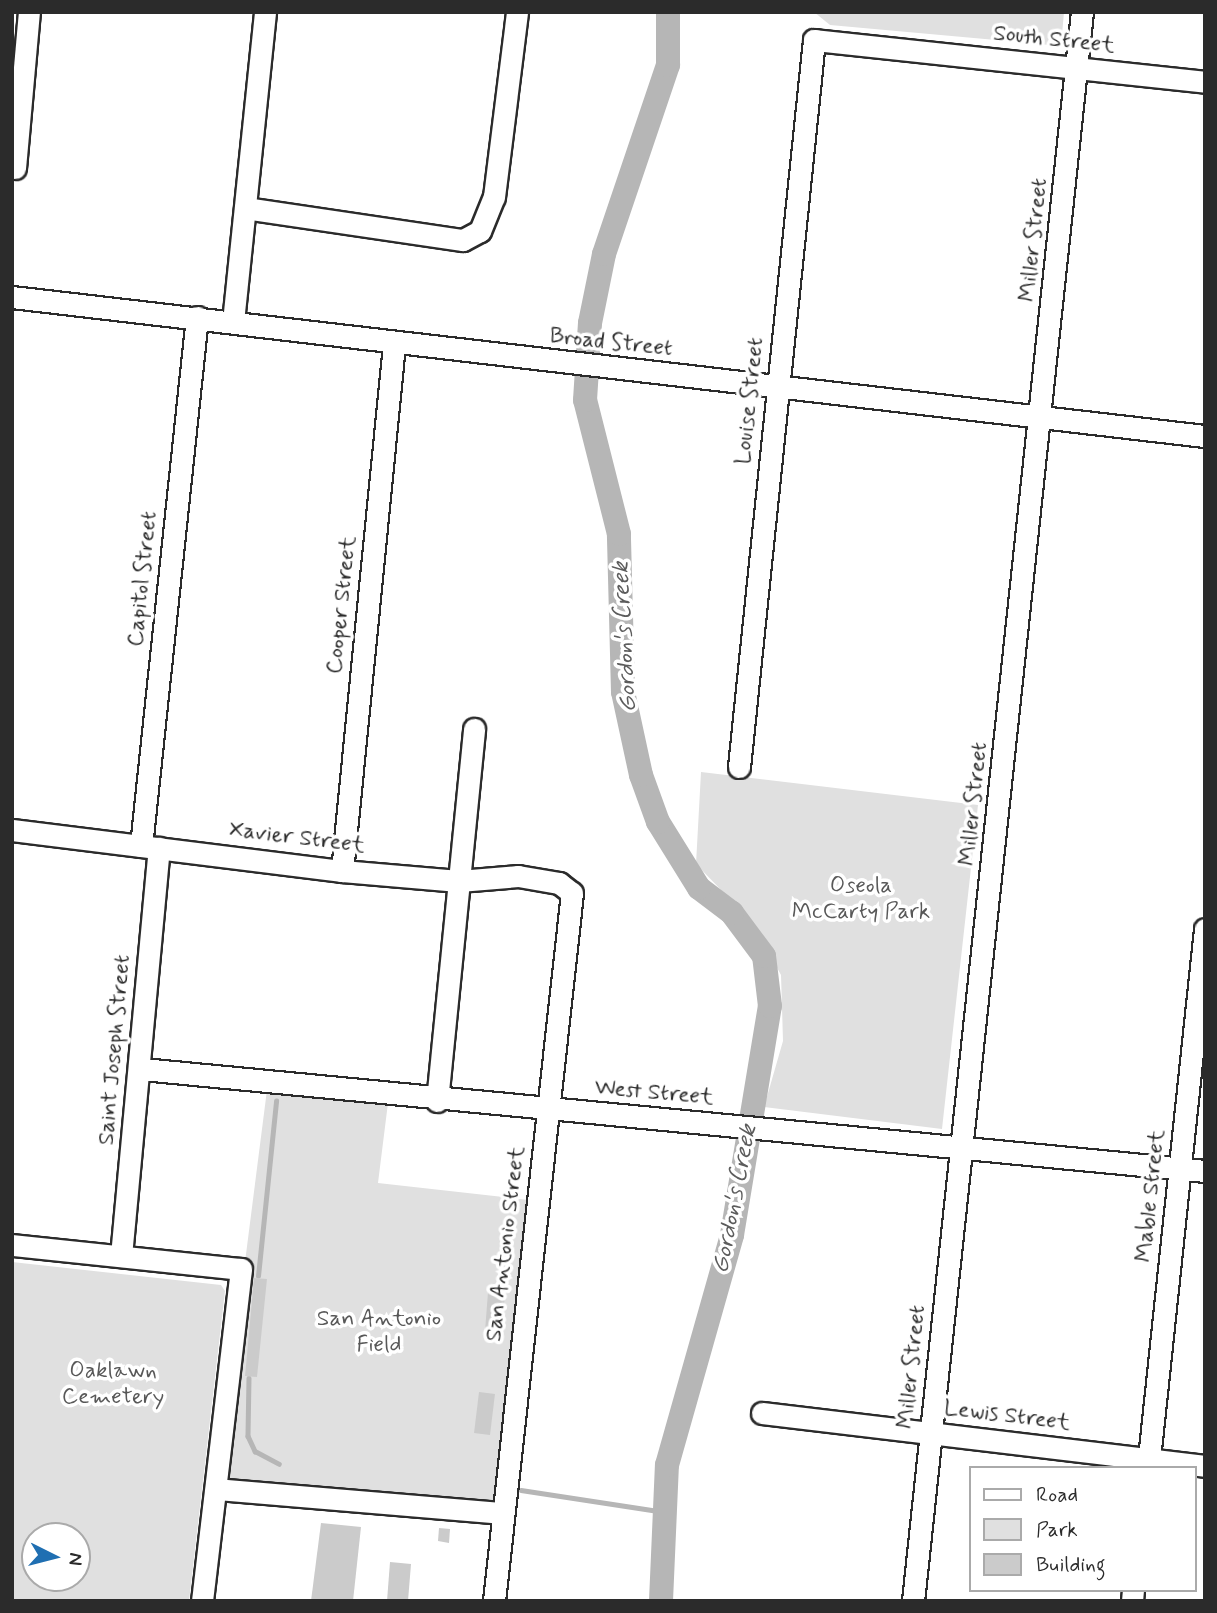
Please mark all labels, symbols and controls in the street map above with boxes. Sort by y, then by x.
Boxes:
street label: South Street [992,20,1116,60]
street label: Miller Street [1014,175,1054,305]
street label: Broad Street [546,323,676,363]
street label: Louise Street [729,334,771,468]
street label: Capitol Street [122,508,164,650]
street label: Cooper Street [321,535,363,675]
water label: Gordon's Creek [607,560,643,714]
street label: Miller Street [954,739,994,869]
street label: Xavier Street [228,816,366,860]
park label: Oseola McCarty Park [792,872,930,926]
street label: Saint Joseph Street [93,952,137,1148]
street label: West Street [593,1074,715,1112]
water label: Gordon's Creek [706,1122,764,1276]
street label: Mable Street [1130,1128,1172,1264]
street label: San Antonio Street [481,1147,531,1341]
street label: Miller Street [892,1302,932,1432]
park label: San Antonio Field [319,1305,439,1359]
park label: Oaklawn Cemetery [62,1357,164,1411]
street label: Lewis Street [942,1395,1072,1437]
legend [968,1466,1196,1592]
text: Road [1036,1481,1078,1509]
text: Park [1036,1516,1078,1544]
north arrow [21,1522,91,1592]
text: N [62,1551,88,1567]
text: Building [1036,1551,1106,1579]

